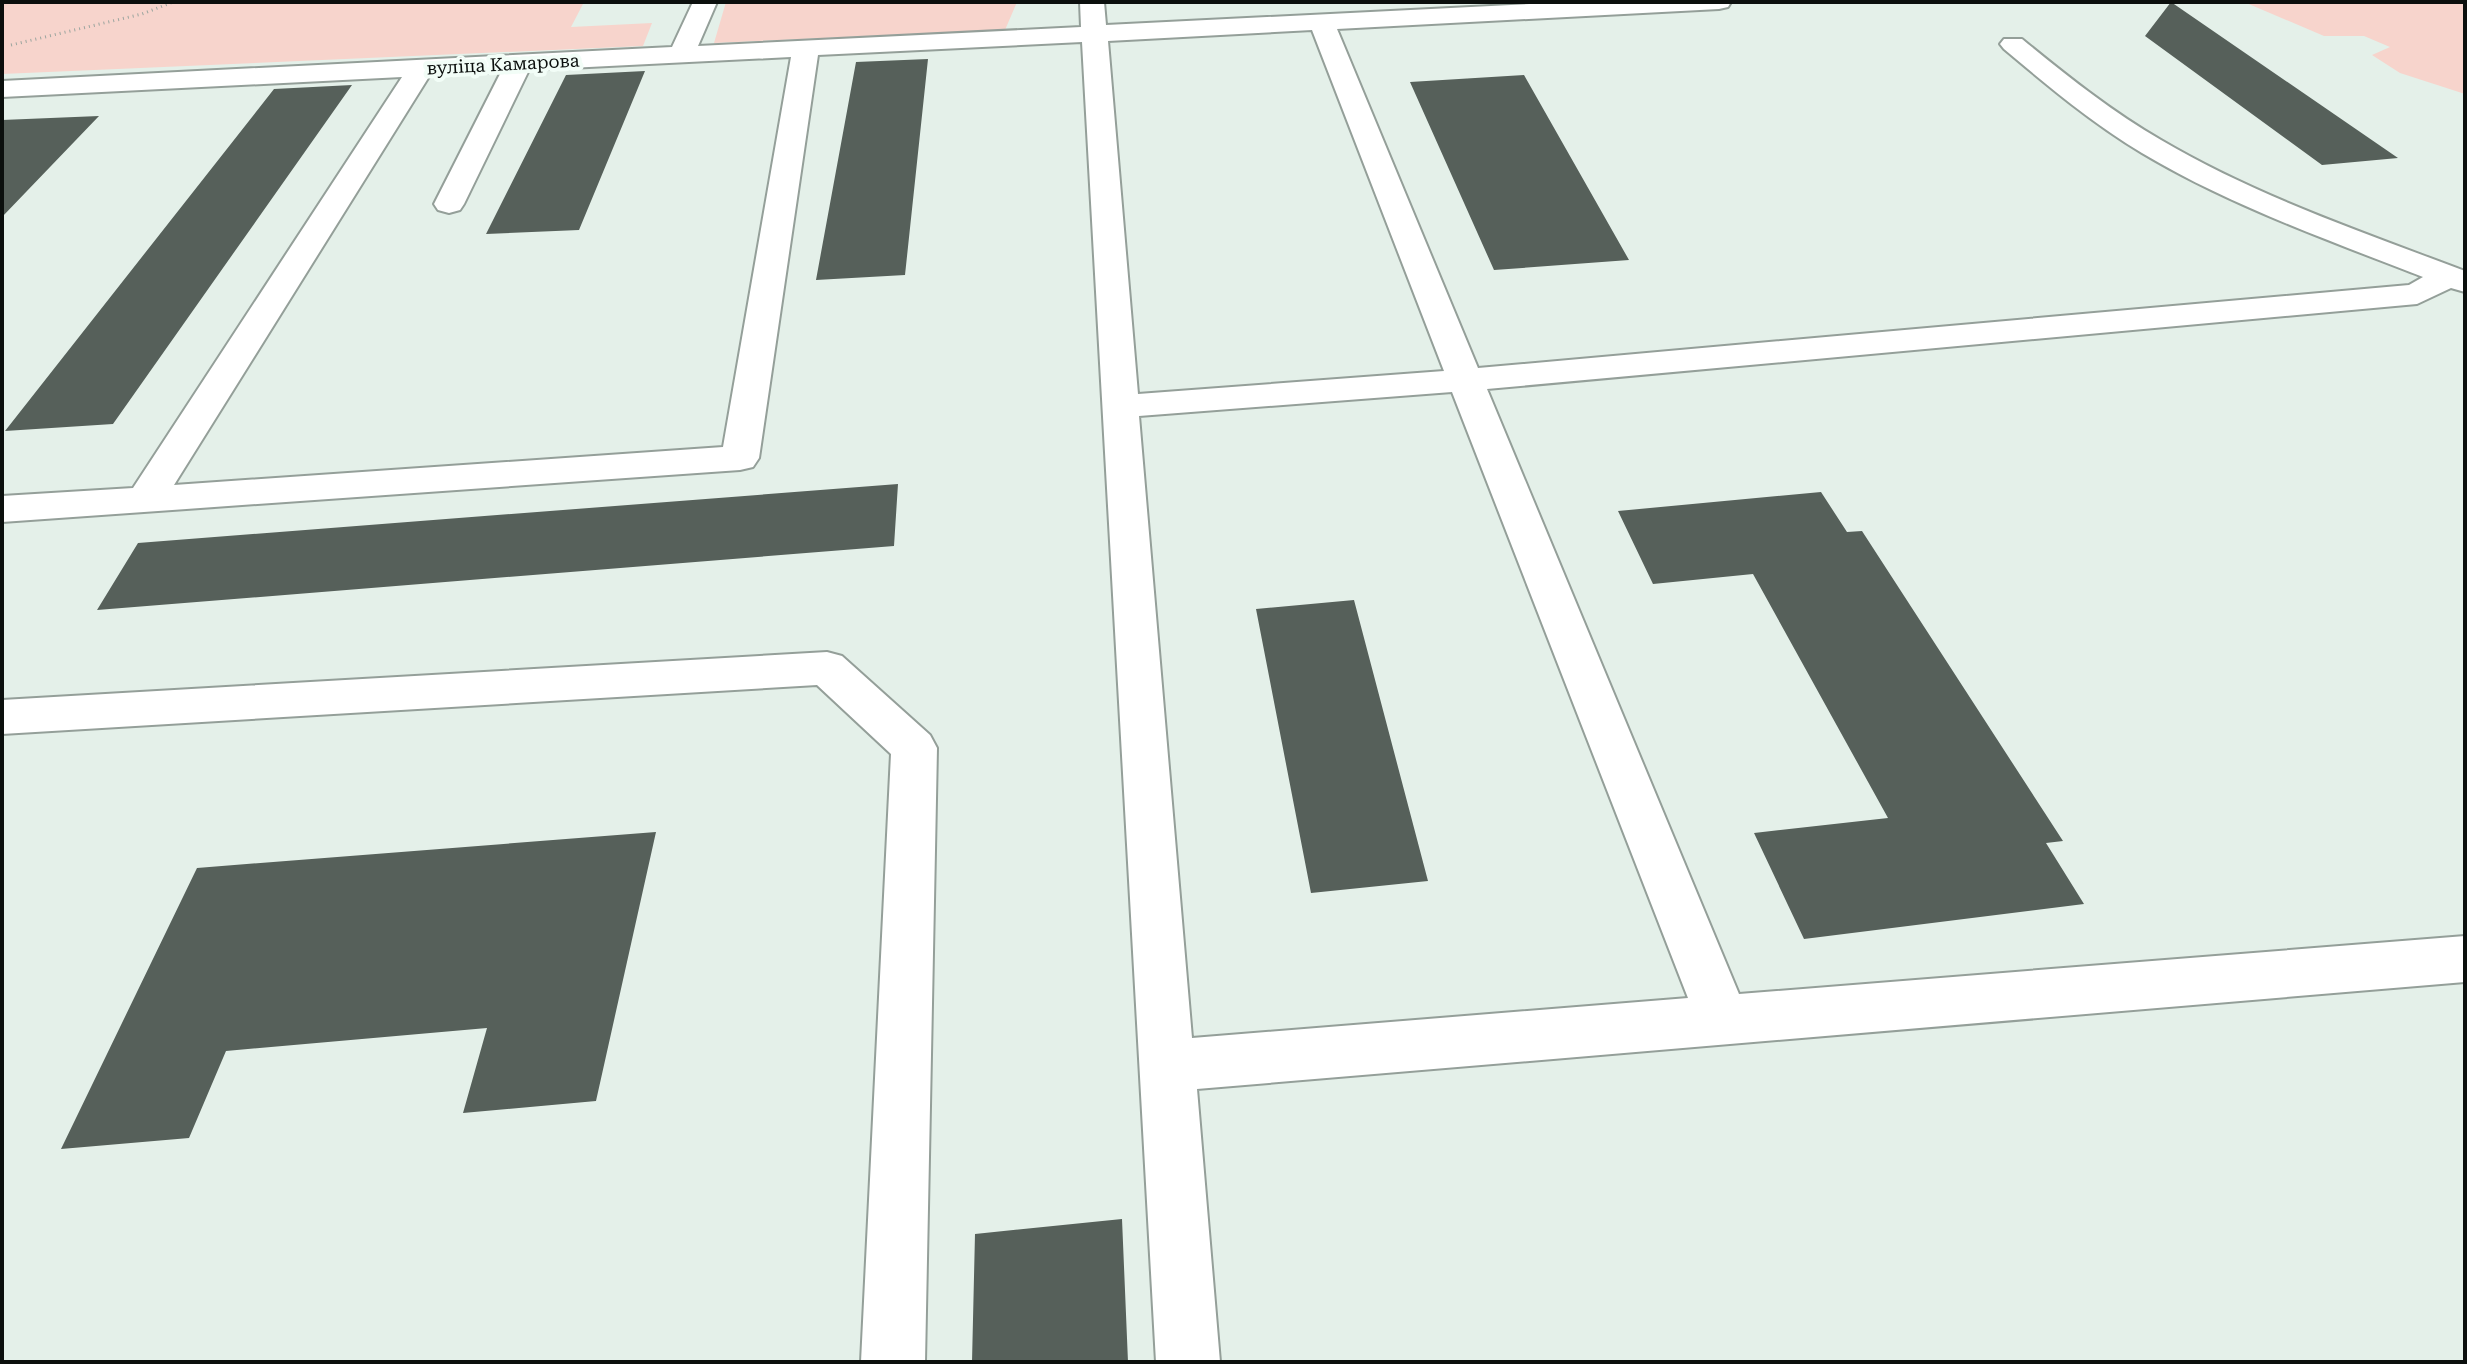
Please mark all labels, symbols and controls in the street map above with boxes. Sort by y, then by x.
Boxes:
street label: вуліца Камарова [426,49,580,78]

